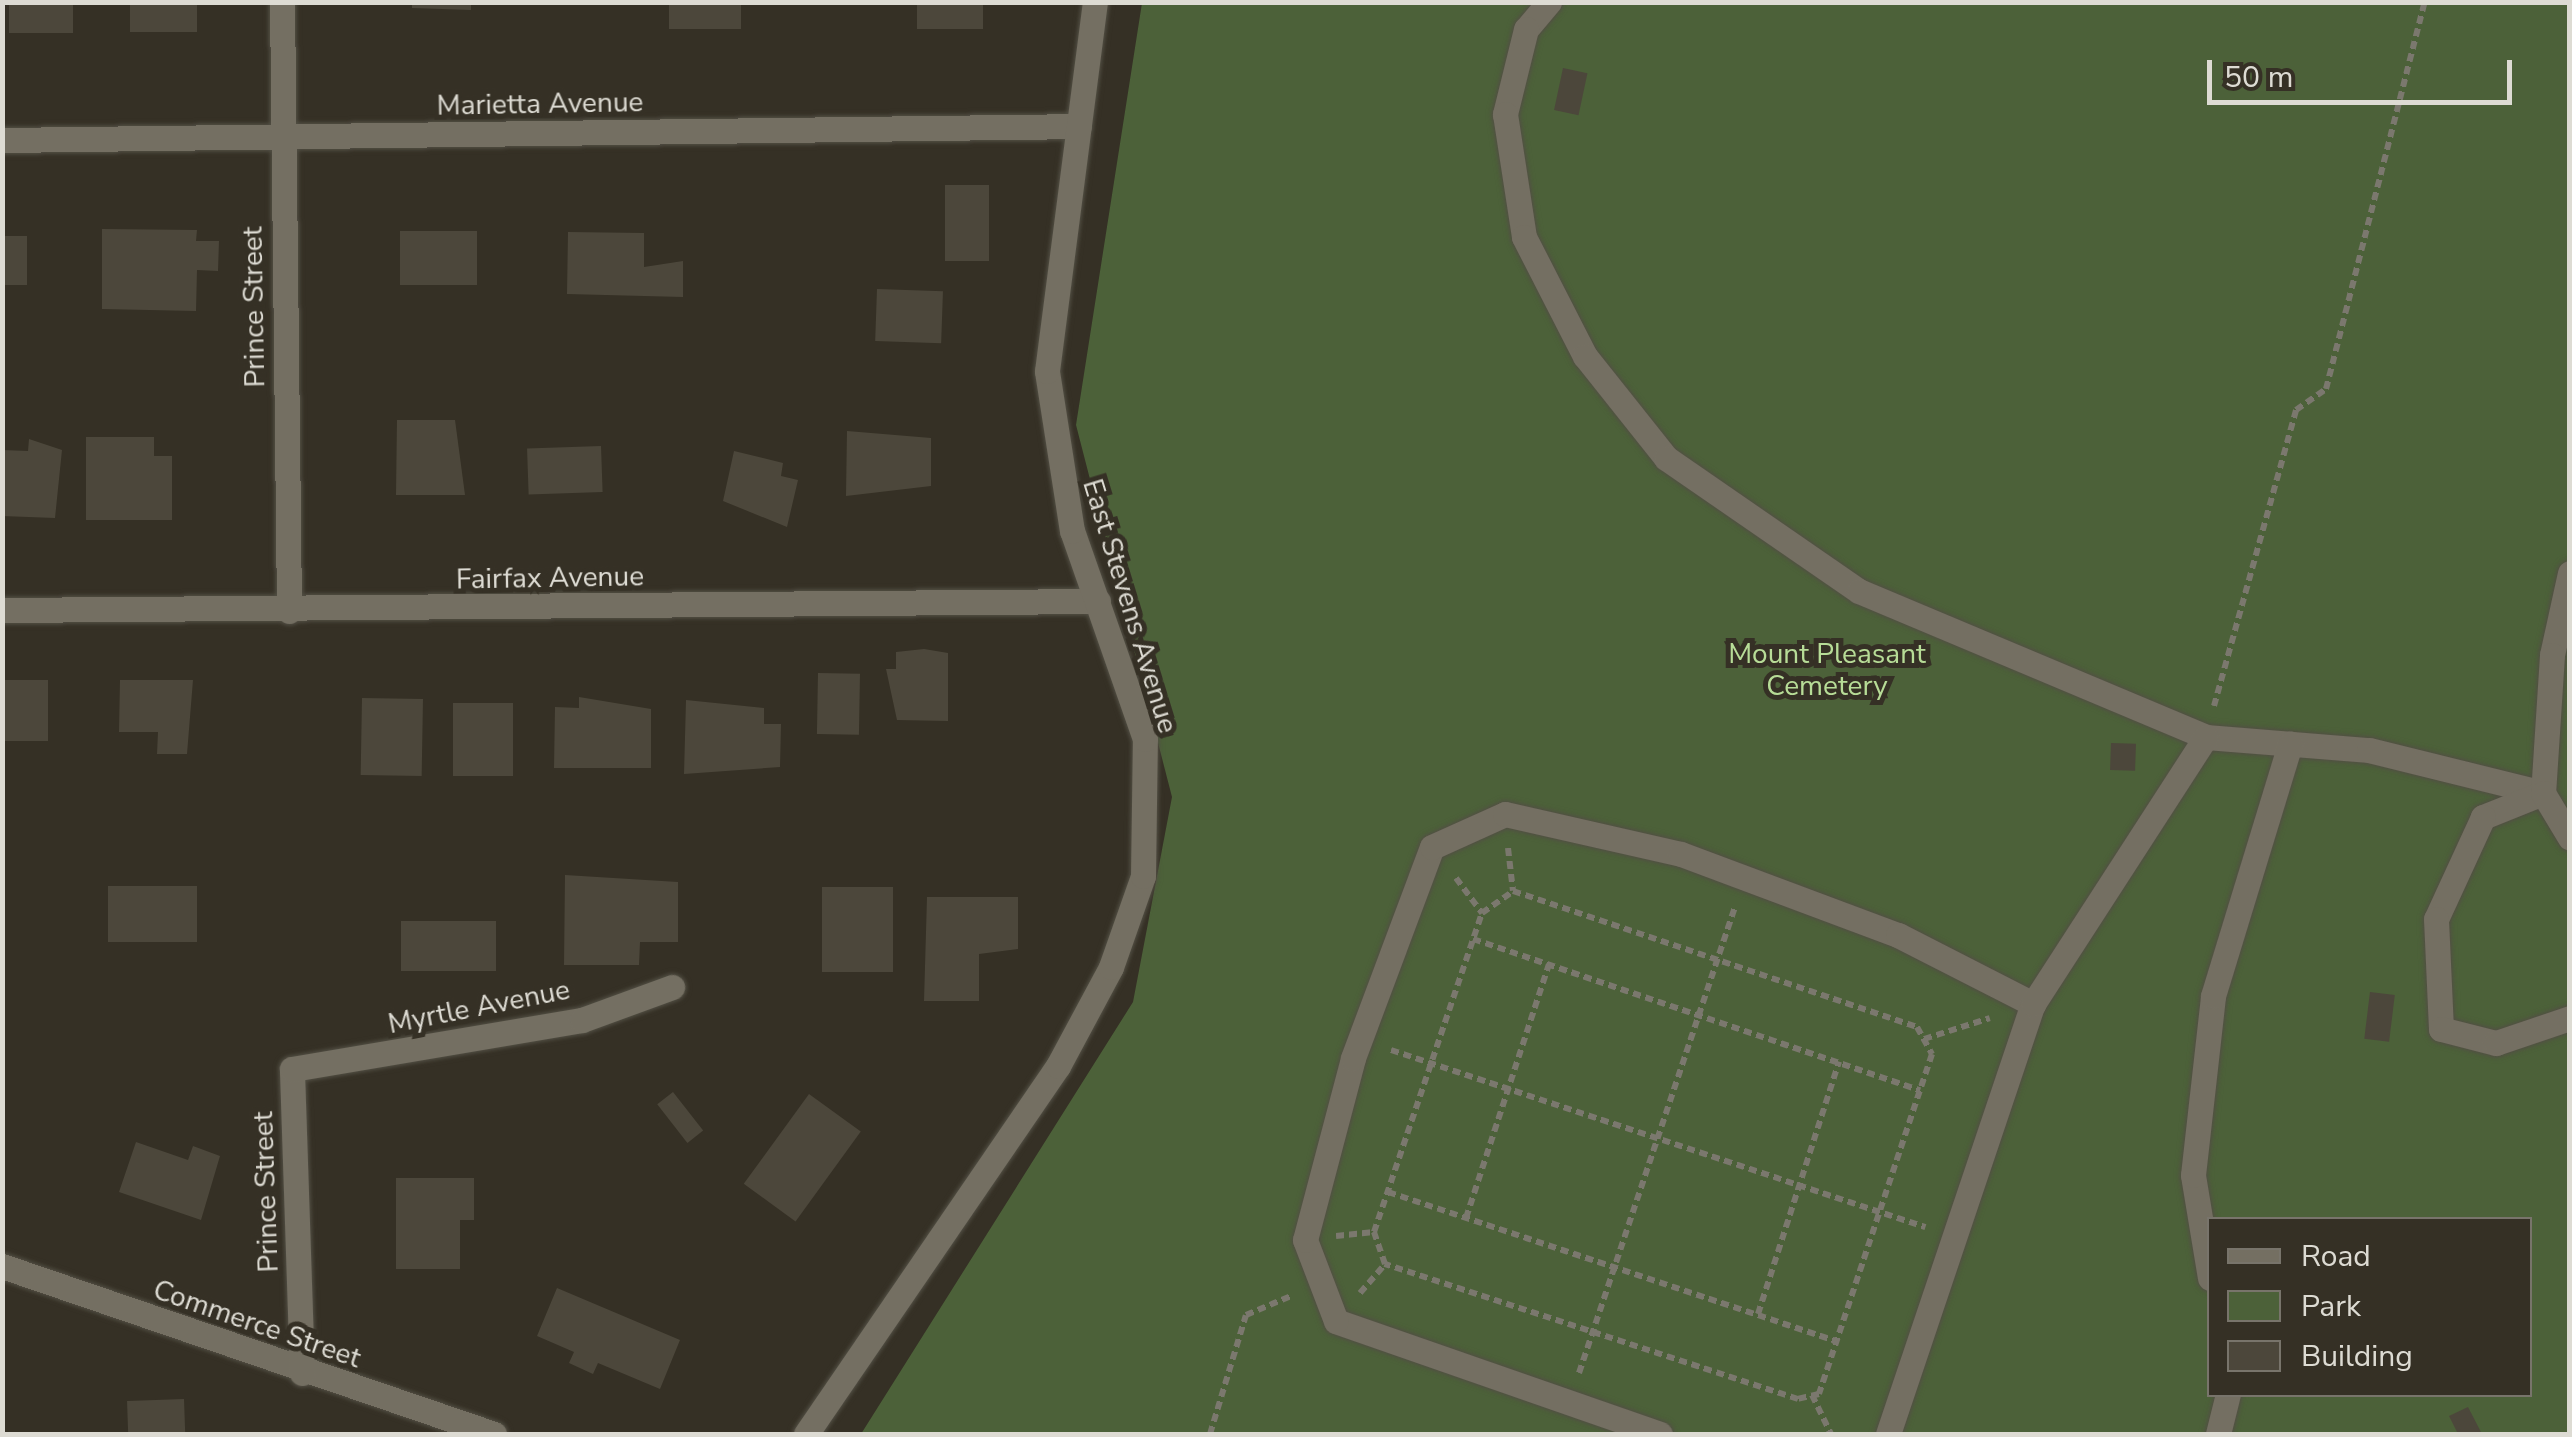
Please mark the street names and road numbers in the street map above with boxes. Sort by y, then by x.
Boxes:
street label: Marietta Avenue [436,85,644,123]
street label: Prince Street [236,226,272,388]
street label: East Stevens Avenue [1075,475,1185,737]
street label: Fairfax Avenue [456,560,644,596]
street label: Myrtle Avenue [385,973,573,1041]
street label: Prince Street [246,1111,286,1273]
street label: Commerce Street [149,1273,365,1375]

